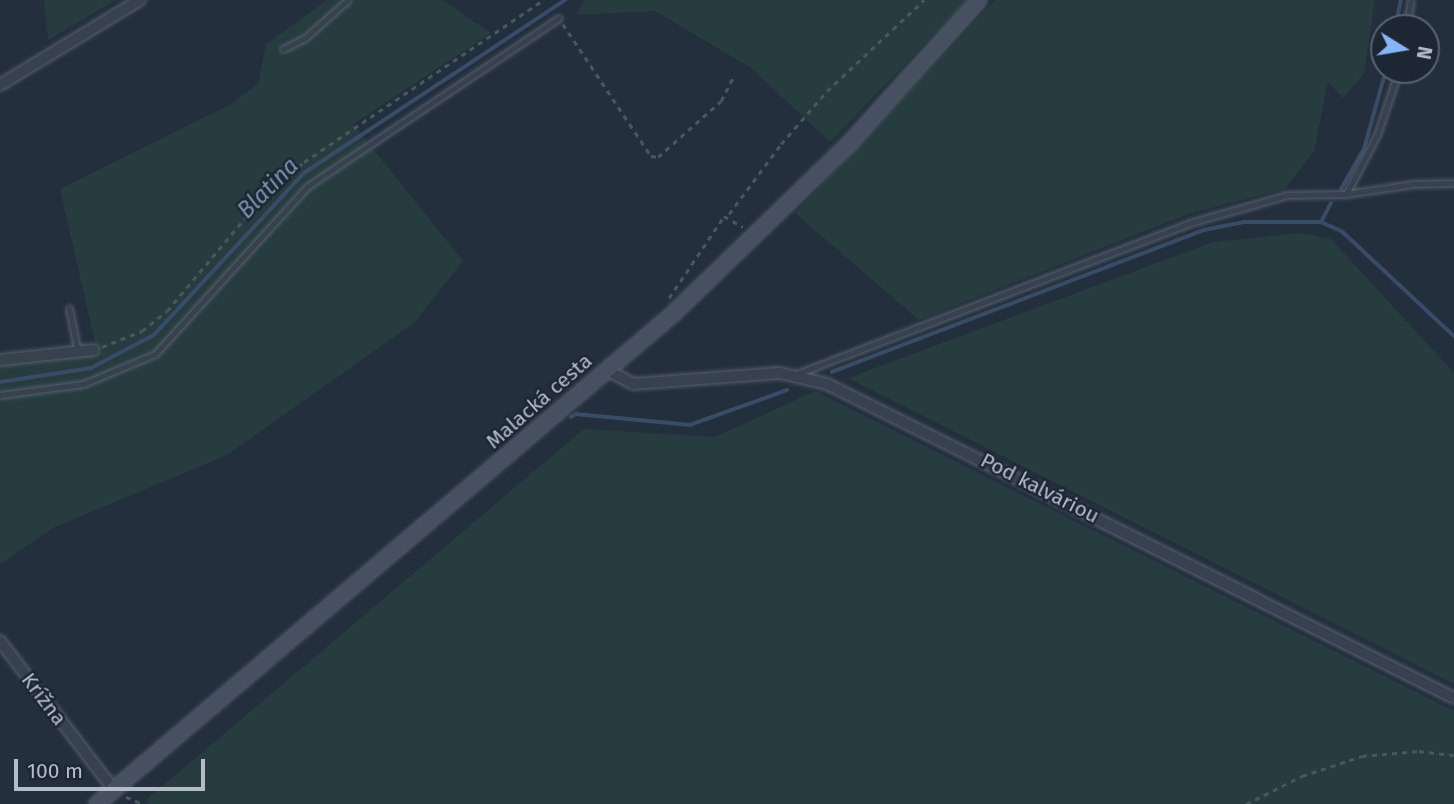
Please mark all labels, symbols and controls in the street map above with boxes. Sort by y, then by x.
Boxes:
north arrow [1370,14,1440,84]
text: N [1412,44,1437,61]
water label: Blatina [232,152,304,224]
street label: Malacká cesta [481,348,597,454]
street label: Pod kalváriou [977,447,1103,529]
street label: Krížna [16,668,72,730]
scale bar [18,744,208,788]
text: 100 m [27,758,83,784]

